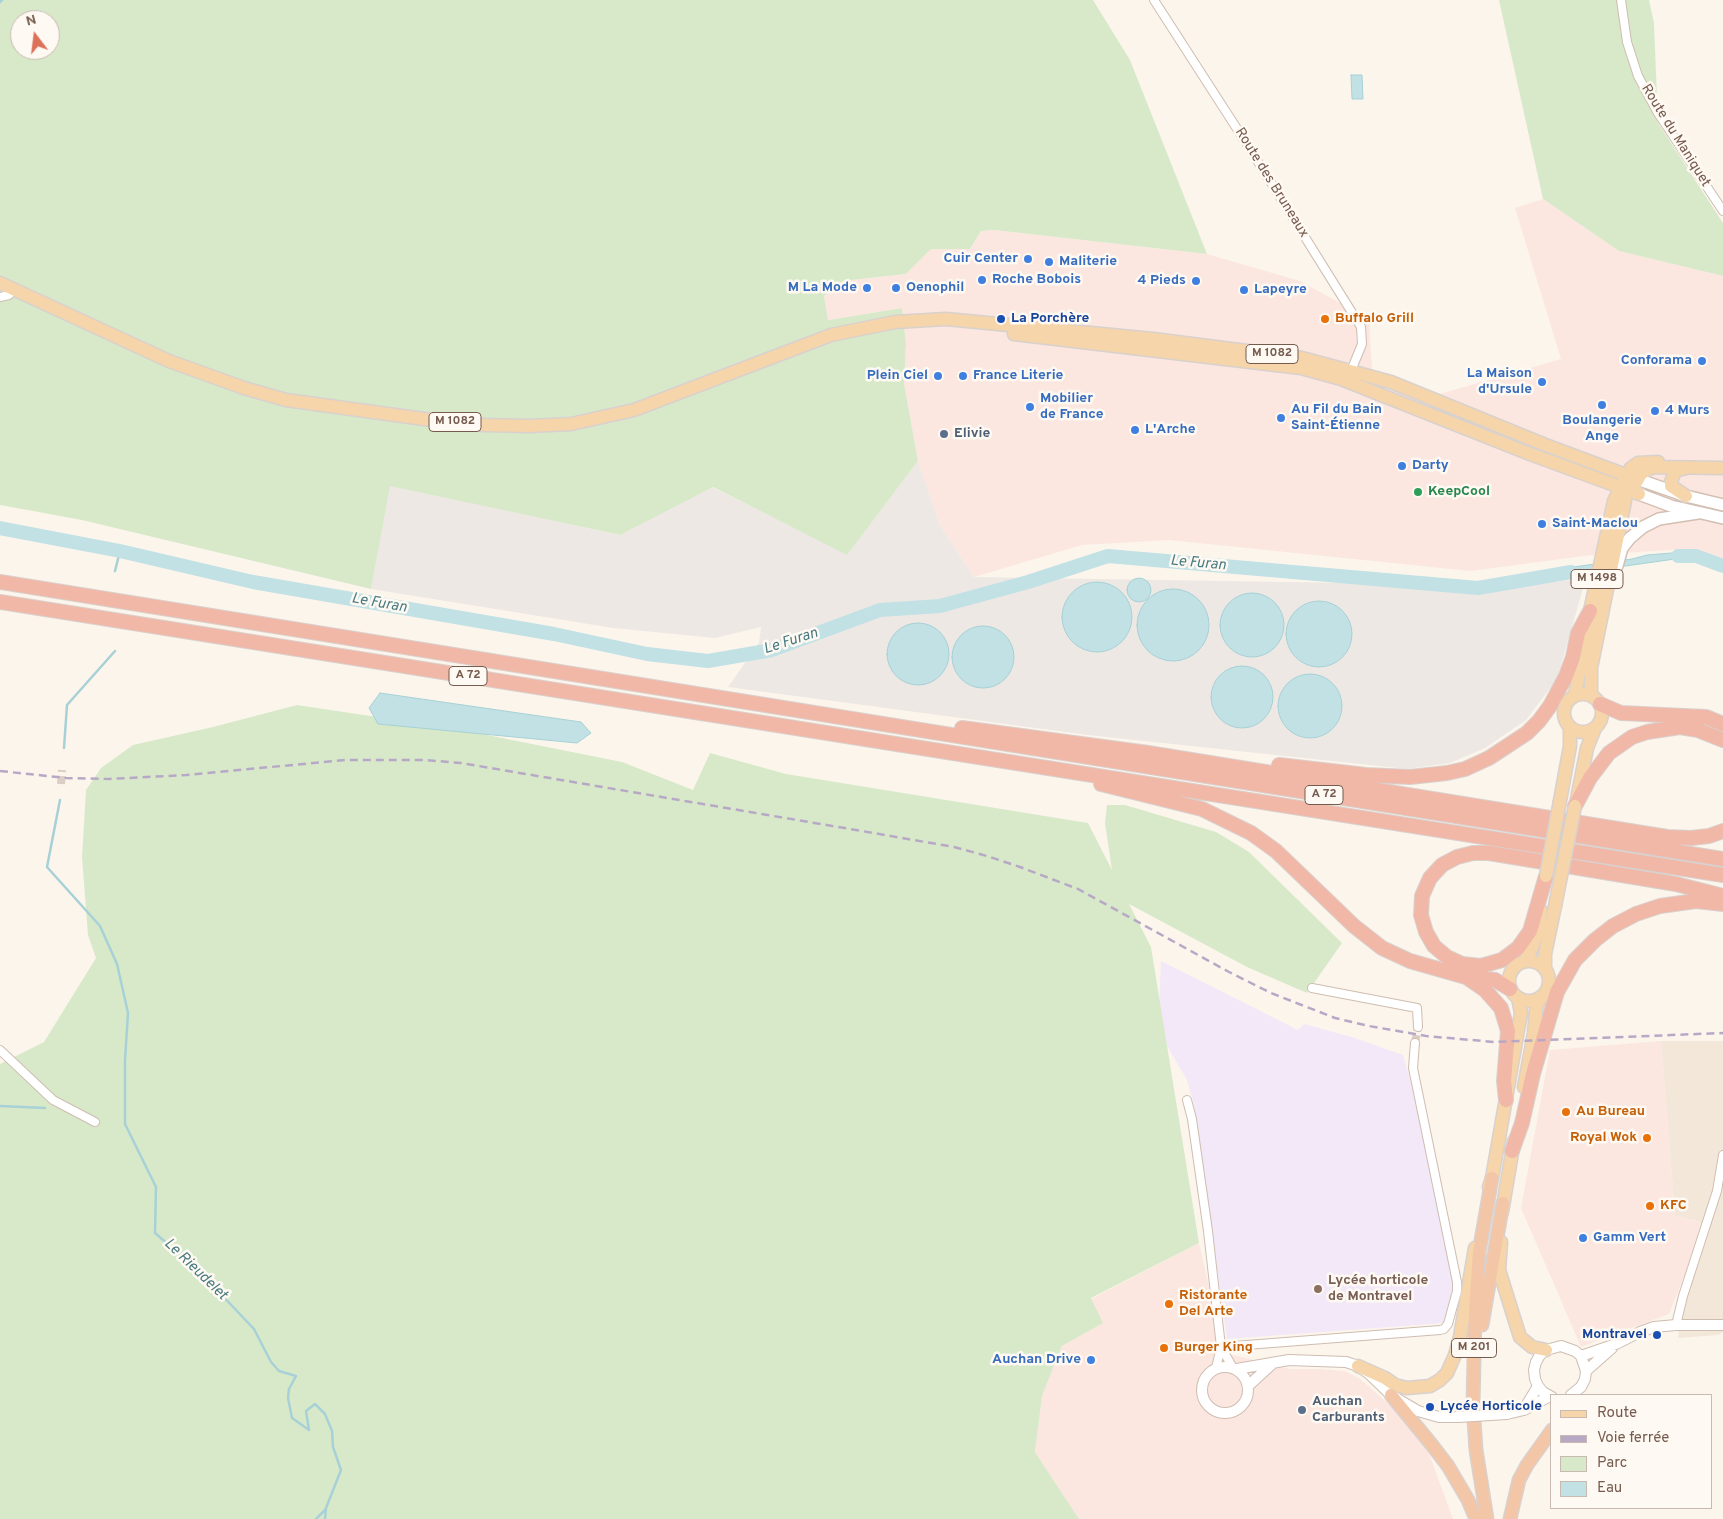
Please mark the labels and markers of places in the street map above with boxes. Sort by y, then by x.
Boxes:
place label: Cuir Center [944,251,1018,267]
marker: Cuir Center [1022,253,1034,265]
place label: Maliterie [1059,254,1117,270]
marker: Maliterie [1043,256,1055,268]
place label: Roche Bobois [992,272,1081,288]
place label: 4 Pieds [1138,273,1186,289]
marker: Roche Bobois [976,274,988,286]
marker: 4 Pieds [1190,275,1202,287]
place label: M La Mode [788,280,857,296]
place label: Oenophil [906,280,964,296]
marker: M La Mode [861,282,873,294]
marker: Oenophil [890,282,902,294]
place label: Lapeyre [1254,282,1307,298]
marker: Lapeyre [1238,284,1250,296]
place label: La Porchère [1011,311,1089,327]
place label: Buffalo Grill [1335,311,1414,327]
marker: La Porchère [995,313,1007,325]
marker: Buffalo Grill [1319,313,1331,325]
place label: Conforama [1621,353,1692,369]
marker: Conforama [1696,355,1708,367]
place label: La Maison d'Ursule [1467,366,1532,398]
place label: Plein Ciel [867,368,928,384]
place label: France Literie [973,368,1063,384]
marker: Plein Ciel [932,370,944,382]
marker: France Literie [957,370,969,382]
marker: La Maison d'Ursule [1536,376,1548,388]
place label: Mobilier de France [1040,391,1104,424]
marker: Boulangerie Ange [1596,399,1608,411]
marker: Mobilier de France [1024,401,1036,413]
place label: Au Fil du Bain Saint-Étienne [1291,402,1382,434]
place label: 4 Murs [1665,403,1710,419]
marker: 4 Murs [1649,405,1661,417]
marker: Au Fil du Bain Saint-Étienne [1275,412,1287,424]
place label: Boulangerie Ange [1562,413,1642,446]
place label: L'Arche [1145,422,1196,438]
marker: L'Arche [1129,424,1141,436]
place label: Elivie [954,426,990,442]
marker: Elivie [938,428,950,440]
place label: Darty [1412,458,1449,474]
marker: Darty [1396,460,1408,472]
place label: KeepCool [1428,484,1490,500]
marker: KeepCool [1412,486,1424,498]
place label: Saint-Maclou [1552,516,1638,532]
marker: Saint-Maclou [1536,518,1548,530]
place label: Au Bureau [1576,1104,1645,1120]
marker: Au Bureau [1560,1106,1572,1118]
place label: Royal Wok [1570,1130,1637,1146]
marker: Royal Wok [1641,1132,1653,1144]
place label: KFC [1660,1198,1687,1214]
marker: KFC [1644,1200,1656,1212]
place label: Gamm Vert [1593,1230,1666,1246]
marker: Gamm Vert [1577,1232,1589,1244]
place label: Lycée horticole de Montravel [1328,1273,1428,1305]
marker: Lycée horticole de Montravel [1312,1283,1324,1295]
place label: Ristorante Del Arte [1179,1288,1247,1320]
marker: Ristorante Del Arte [1163,1298,1175,1310]
place label: Montravel [1582,1327,1647,1343]
marker: Montravel [1651,1329,1663,1341]
place label: Burger King [1174,1340,1253,1356]
marker: Burger King [1158,1342,1170,1354]
place label: Auchan Drive [992,1352,1081,1368]
marker: Auchan Drive [1085,1354,1097,1366]
place label: Auchan Carburants [1312,1394,1385,1426]
place label: Lycée Horticole [1440,1399,1542,1415]
marker: Lycée Horticole [1424,1401,1436,1413]
marker: Auchan Carburants [1296,1404,1308,1416]

